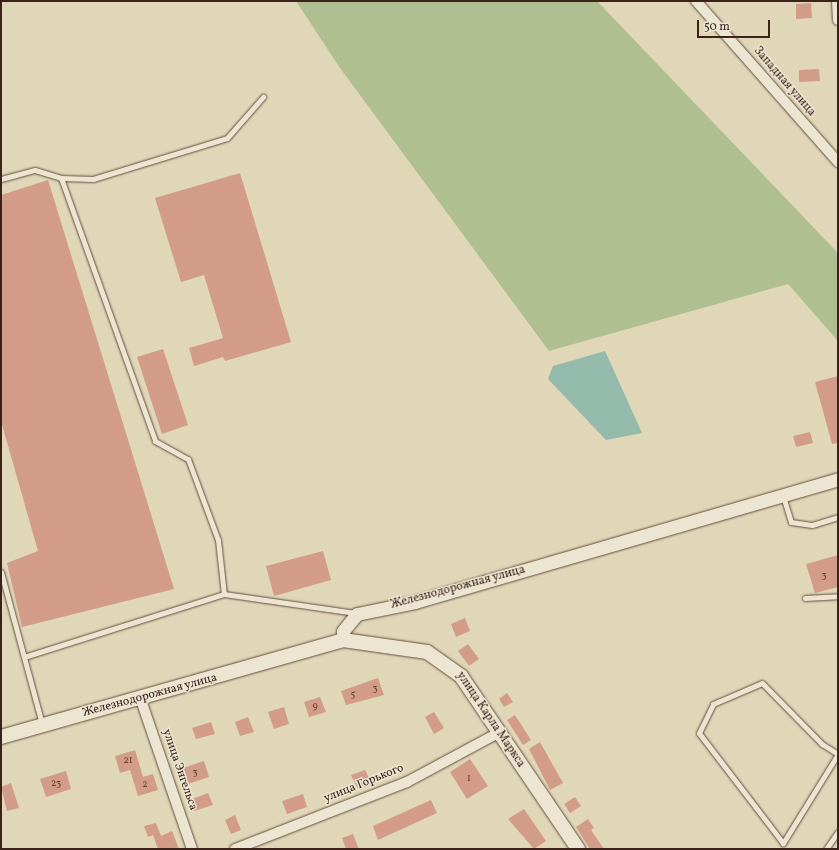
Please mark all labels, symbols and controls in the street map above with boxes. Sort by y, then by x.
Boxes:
scale bar [699,12,772,38]
text: 50 m [704,19,730,35]
street label: Западная улица [750,44,818,120]
street label: Железнодорожная улица [389,563,527,613]
house number: 3 [821,570,827,582]
street label: улица Карла Маркса [453,669,527,771]
street label: Железнодорожная улица [81,671,219,721]
house number: 3 [372,683,378,695]
house number: 5 [351,689,355,701]
house number: 9 [312,701,318,713]
street label: улица Энгельса [158,727,200,813]
house number: 21 [123,755,133,767]
street label: улица Горького [322,761,406,807]
house number: 3 [192,767,198,779]
house number: 1 [467,773,471,785]
house number: 23 [51,778,61,790]
house number: 2 [142,779,148,791]

